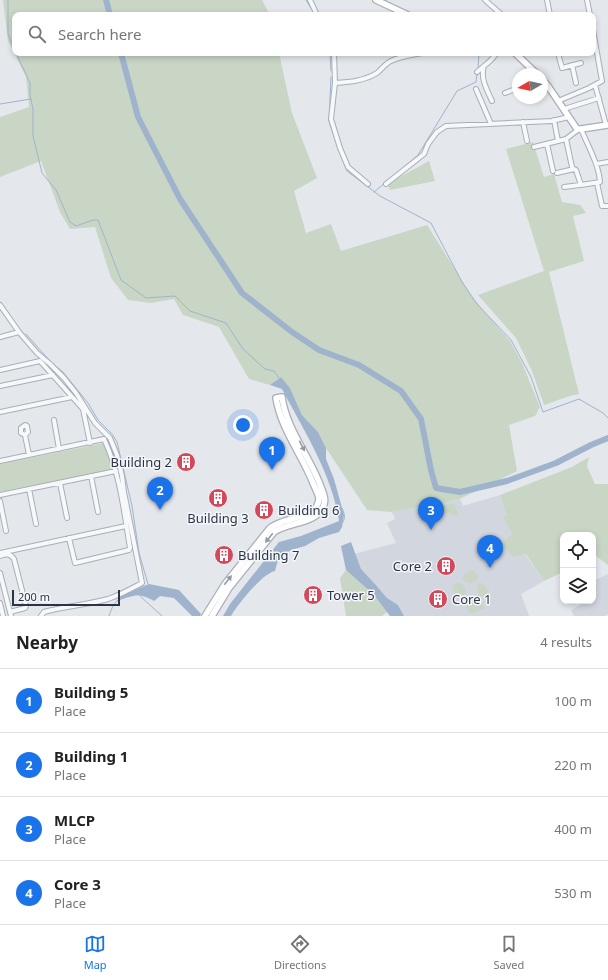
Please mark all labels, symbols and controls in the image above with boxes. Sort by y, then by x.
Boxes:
search box [12,12,596,56]
icon: search [26,23,48,45]
text: Search here [58,24,141,44]
north arrow [512,68,548,104]
your location [233,415,253,435]
pin: 1 [259,437,285,470]
one-way arrow [298,440,305,452]
building icon: Building 2 [175,451,197,473]
place label: Building 2 [111,453,172,471]
pin: 2 [147,477,173,510]
building icon: Building 3 [207,487,229,509]
pin: 3 [418,497,444,530]
building icon: Building 6 [253,499,275,521]
place label: Building 6 [278,501,339,519]
place label: Building 3 [187,509,249,527]
one-way arrow [265,532,274,543]
map controls [560,532,596,604]
button: locate [560,532,596,568]
pin: 4 [477,535,503,568]
building icon: Building 7 [213,544,235,566]
place label: Building 7 [238,546,299,564]
building icon: Core 2 [435,555,457,577]
place label: Core 2 [393,557,432,575]
button: layers [560,568,596,604]
one-way arrow [224,574,232,585]
building icon: Tower 5 [302,584,324,606]
place label: Tower 5 [327,586,375,604]
scale bar [12,588,120,607]
building icon: Core 1 [427,588,449,610]
text: 200 m [18,589,50,604]
place label: Core 1 [452,590,491,608]
text: Nearby [16,631,78,654]
text: 4 results [540,633,592,651]
text: Building 5 [54,682,128,702]
text: 1 [25,692,33,710]
text: 100 m [554,692,592,710]
text: Place [54,702,86,720]
text: Building 1 [54,746,128,766]
text: 2 [25,756,33,774]
text: 220 m [554,756,592,774]
text: Place [54,766,86,784]
text: MLCP [54,810,95,830]
text: 3 [25,820,33,838]
text: 400 m [554,820,592,838]
text: Place [54,830,86,848]
text: Core 3 [54,874,101,894]
text: 4 [25,884,33,902]
text: 530 m [554,884,592,902]
text: Place [54,894,86,912]
tab: Map [84,933,107,972]
tab: Directions [274,933,326,972]
tab: Saved [494,933,524,972]

